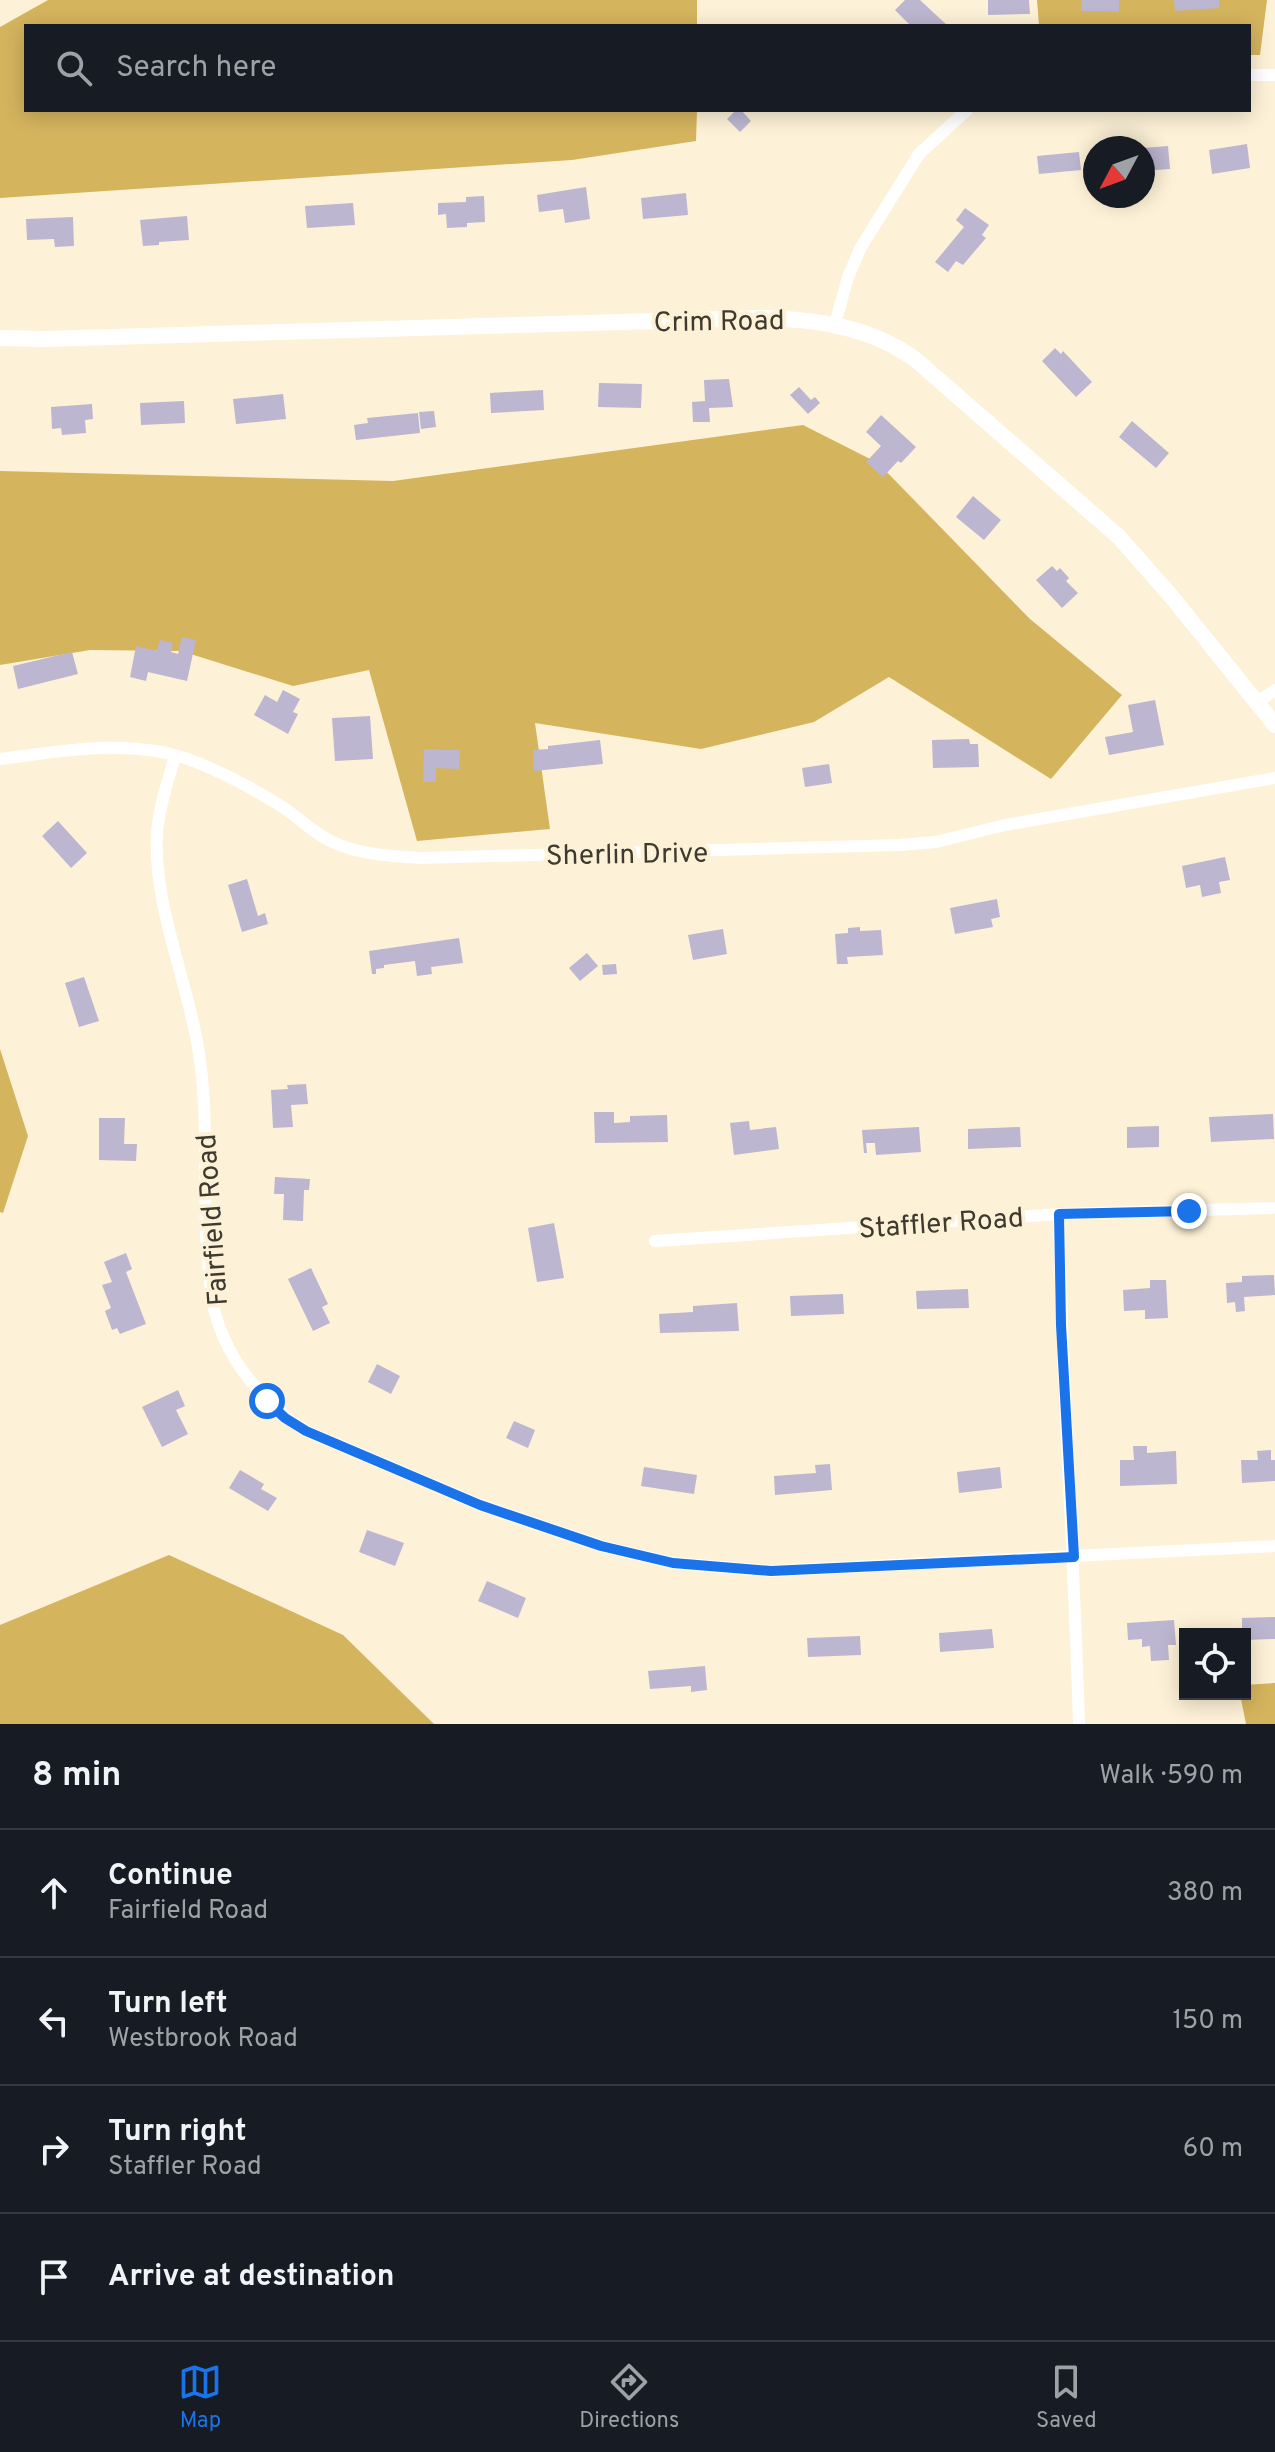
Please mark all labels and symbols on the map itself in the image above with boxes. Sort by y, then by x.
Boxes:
north arrow [1083,136,1155,208]
street label: Crim Road [653,304,785,342]
street label: Sherlin Drive [546,837,708,875]
street label: Fairfield Road [190,1133,238,1307]
route end [1171,1193,1207,1229]
street label: Staffler Road [857,1201,1025,1249]
route start [249,1383,285,1419]

